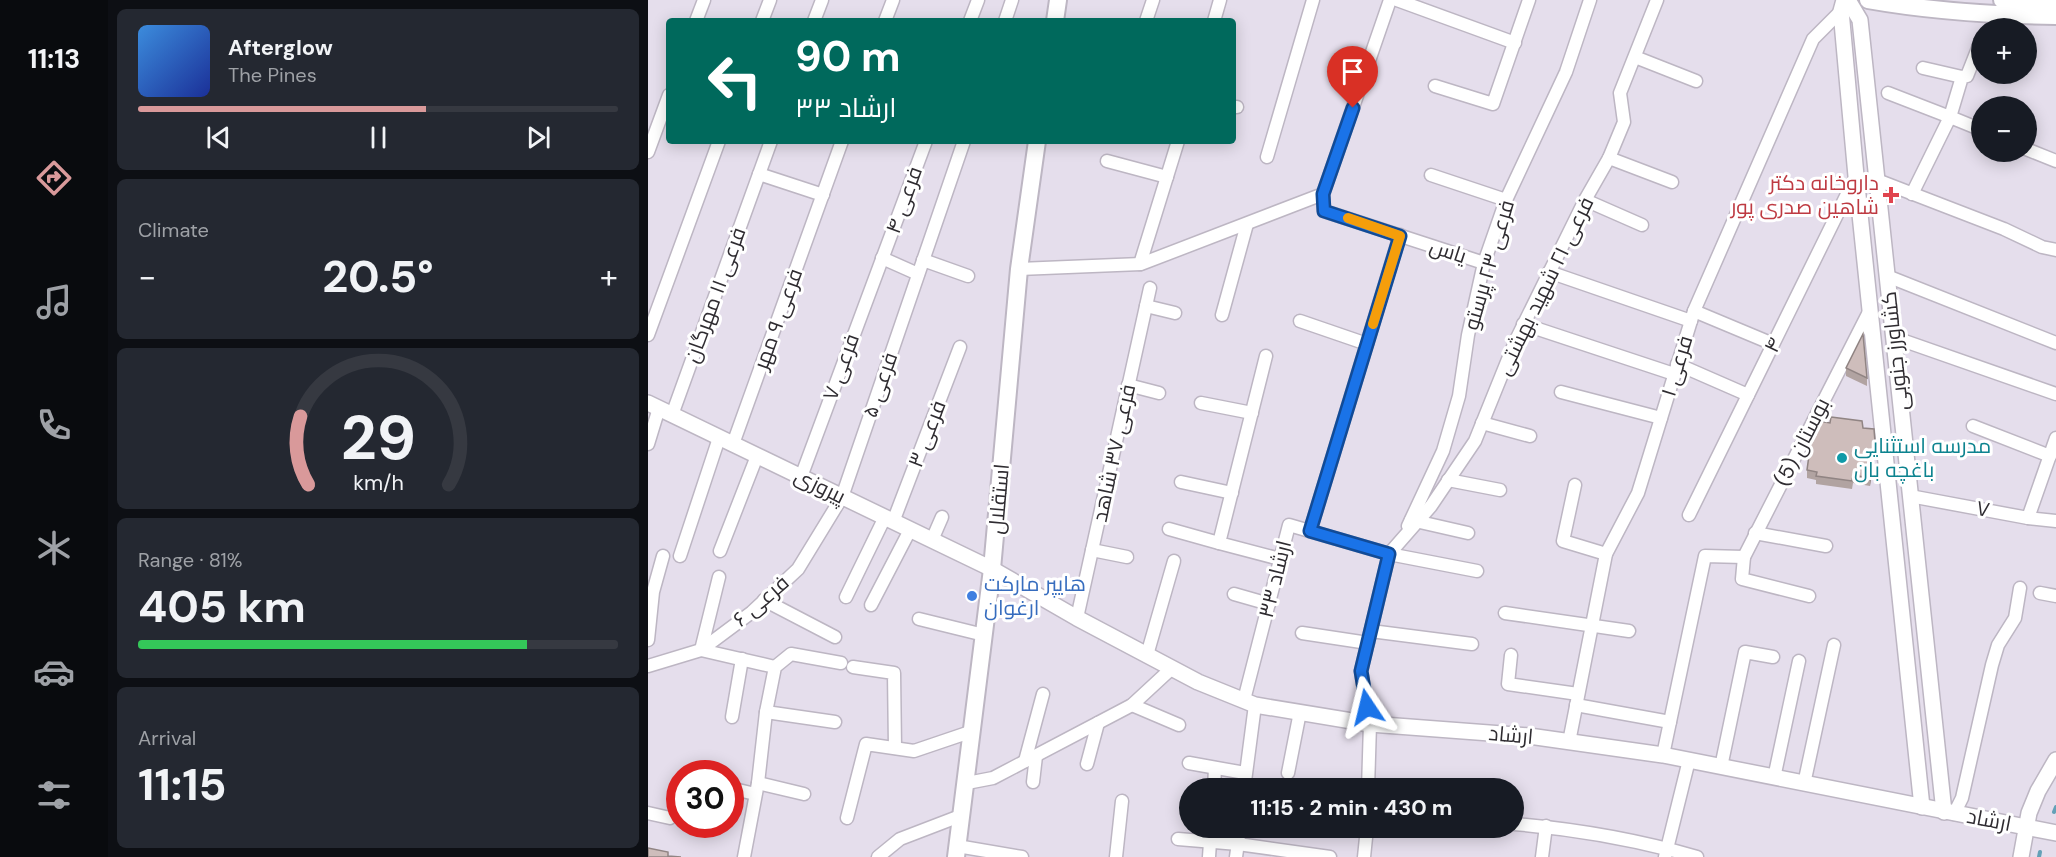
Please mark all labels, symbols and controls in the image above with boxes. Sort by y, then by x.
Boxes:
map controls [1971,18,2037,162]
button: + [1971,18,2037,84]
text: 90 m [795,29,901,84]
text: Afterglow [228,33,333,62]
text: 11:13 [28,41,80,76]
icon: left [696,42,774,120]
pin [1327,46,1378,108]
icon: arrive [1336,55,1369,88]
text: The Pines [228,62,317,88]
text: ارشاد ۳۳ [795,90,896,125]
button: − [1971,96,2037,162]
icon: previous [202,121,235,154]
icon: pause [362,121,395,154]
icon: next [522,121,555,154]
icon: directions [33,157,75,199]
street label: فرعی ۴ [879,163,929,237]
place label: داروخانه دکتر شاهین صدری پور [1730,169,1879,221]
marker: داروخانه دکتر شاهین صدری پور [1884,188,1898,202]
street label: فرعی ۲۱ شهید بهشتی [1490,192,1600,380]
street label: فرعی ۲۳ پرستو [1457,197,1521,333]
text: Climate [138,217,209,243]
street label: فرعی ۱۱ مهرگان [678,223,752,367]
street label: یاس [1426,232,1470,270]
text: 20.5° [322,247,434,306]
text: − [138,255,156,298]
text: + [600,255,618,298]
street label: فرعی ۹ مهر [746,265,809,374]
icon: music [33,281,75,323]
street label: کشاورز جنوبی [1875,290,1915,412]
street label: فرعی ۷ [816,330,866,404]
street label: فرعی ۱ [1655,332,1699,400]
street label: ۴ [1757,333,1789,357]
street label: فرعی ۵ [856,349,904,421]
street label: فرعی ۳۷ شاهد [1086,382,1142,524]
street label: بوستان (5) [1768,393,1836,491]
street label: فرعی ۳ [901,396,953,472]
text: 29 [340,398,416,479]
icon: phone [33,404,75,446]
place label: مدرسه استثنایی باغچه بان [1854,432,1991,484]
marker: مدرسه استثنایی باغچه بان [1835,451,1849,465]
street label: پیروزی [790,462,851,511]
street label: استقلال [982,463,1016,535]
text: km/h [353,470,403,498]
street label: ۷ [1974,494,1992,524]
icon: climate [33,527,75,569]
street label: ارشاد ۳۳ [1252,537,1298,621]
text: Range · 81% [138,547,242,573]
street label: فرعی ۶ [727,569,795,633]
place label: هایپر مارکت ارغوان [984,570,1086,622]
text: 405 km [138,577,306,636]
marker: هایپر مارکت ارغوان [965,589,979,603]
icon: car [33,651,75,693]
position arrow [1335,675,1399,739]
street label: ارشاد [1487,719,1535,751]
text: Arrival [138,725,196,751]
text: 11:15 [138,755,227,814]
speed limit sign: 30 [666,760,744,838]
icon: filters [33,774,75,816]
text: 11:15 · 2 min · 430 m [1250,793,1453,822]
street label: ارشاد [1964,802,2014,838]

